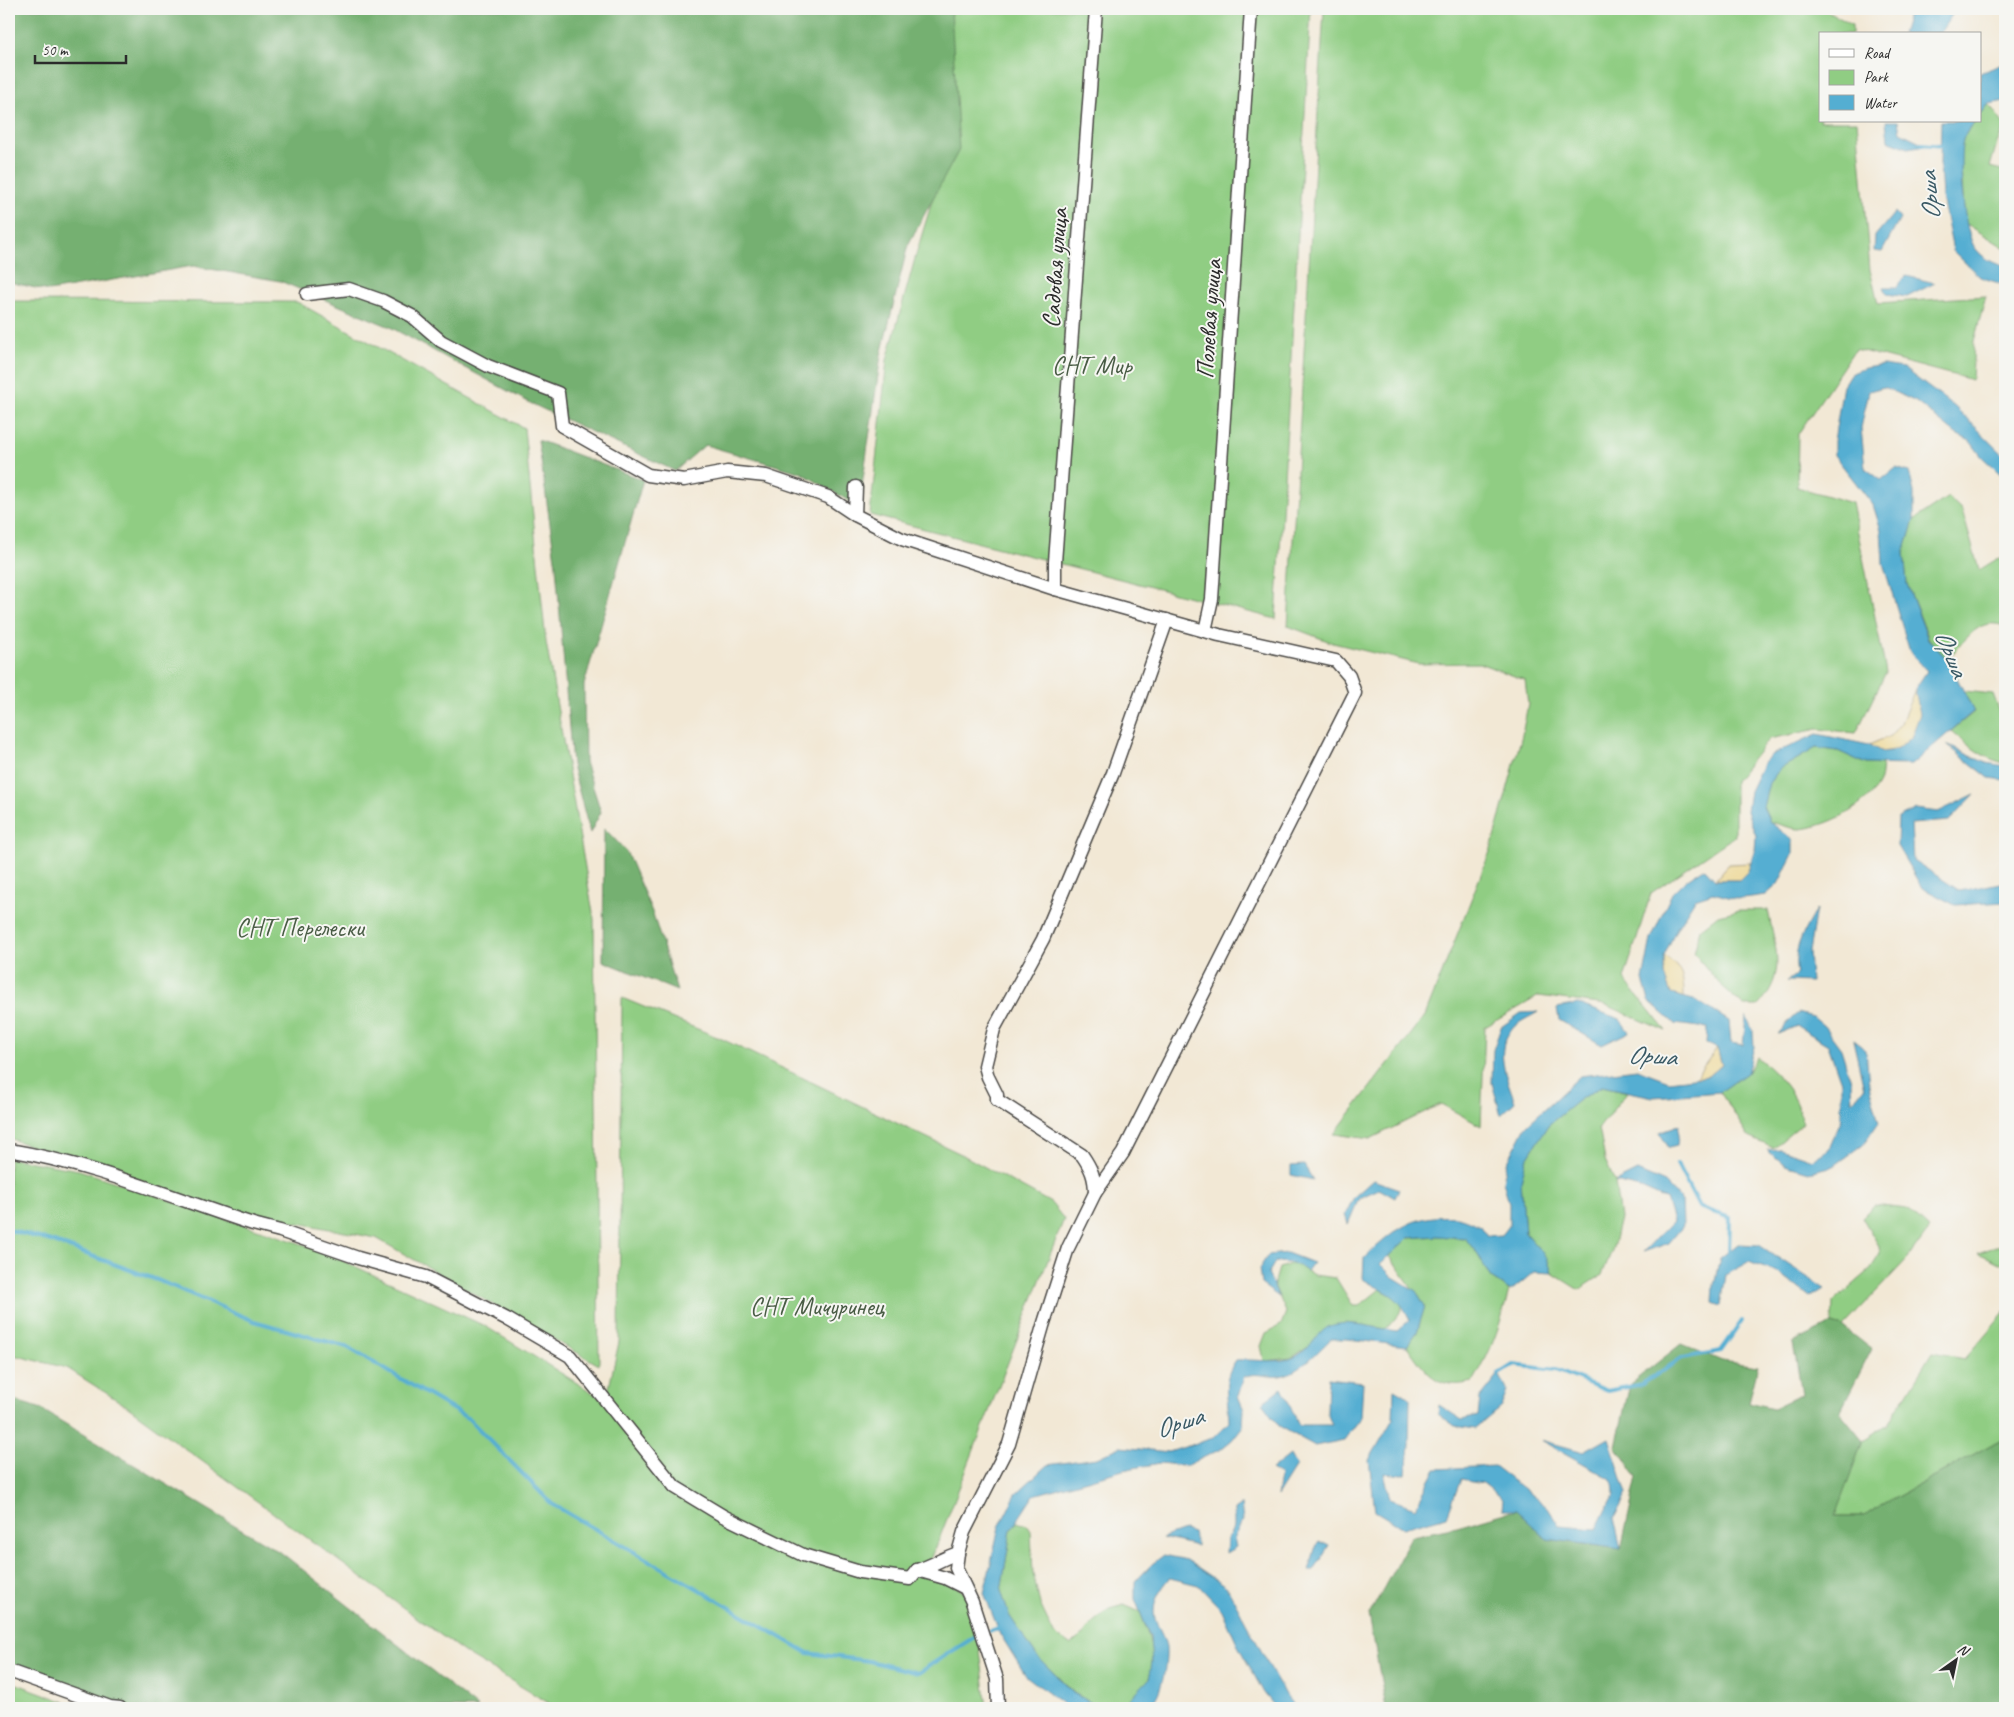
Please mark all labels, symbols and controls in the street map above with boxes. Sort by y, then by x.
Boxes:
scale bar [35,32,126,64]
legend [1819,32,1982,122]
text: 50 m [42,41,69,60]
text: Road [1864,44,1891,63]
text: Park [1864,68,1889,87]
text: Water [1864,94,1898,113]
water label: Орша [1911,168,1948,221]
street label: Садовая улица [1035,205,1075,329]
street label: Полевая улица [1189,256,1229,380]
park label: СНТ Мир [1052,350,1134,382]
water label: Орша [1927,625,1977,684]
park label: СНТ Перелески [236,912,366,944]
water label: Орша [1627,1038,1680,1073]
park label: СНТ Мичуринец [750,1291,886,1323]
water label: Орша [1151,1399,1210,1446]
north arrow [1932,1634,1982,1684]
text: N [1955,1640,1973,1660]

